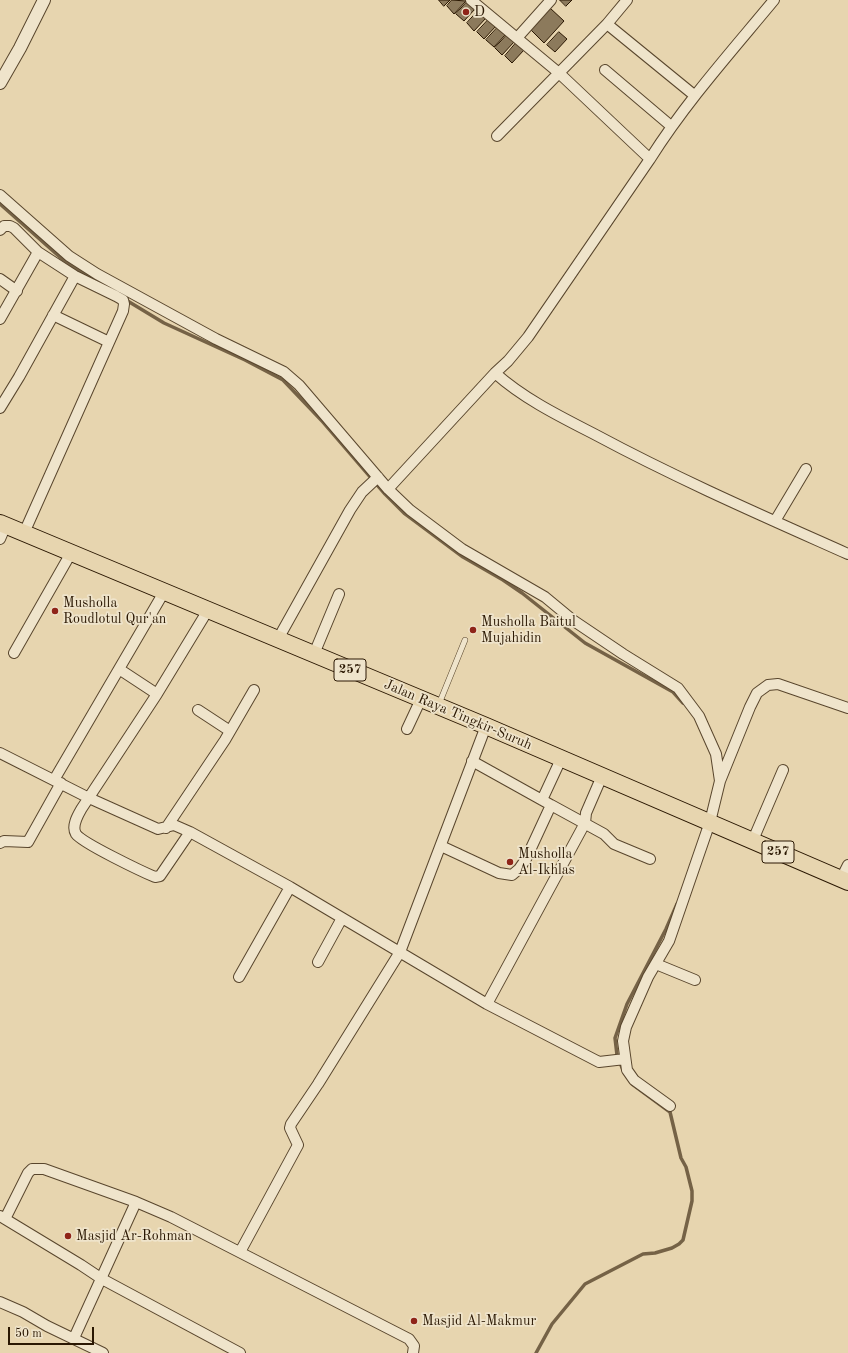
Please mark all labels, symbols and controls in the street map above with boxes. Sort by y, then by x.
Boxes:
place label: D [474,4,485,20]
marker: D [461,7,471,17]
place label: Musholla Roudlotul Qur'an [63,595,166,628]
marker: Musholla Roudlotul Qur'an [50,606,60,616]
place label: Musholla Baitul Mujahidin [481,614,576,646]
marker: Musholla Baitul Mujahidin [468,625,478,635]
road number: 257 [334,659,366,681]
street label: Jalan Raya Tingkir-Suruh [382,676,534,754]
road number: 257 [762,841,794,863]
place label: Musholla Al-Ikhlas [518,846,575,878]
marker: Musholla Al-Ikhlas [505,857,515,867]
place label: Masjid Ar-Rohman [76,1228,192,1244]
marker: Masjid Ar-Rohman [63,1231,73,1241]
place label: Masjid Al-Makmur [422,1313,536,1329]
marker: Masjid Al-Makmur [409,1316,419,1326]
scale bar [10,1319,96,1345]
text: 50 m [15,1328,42,1340]

